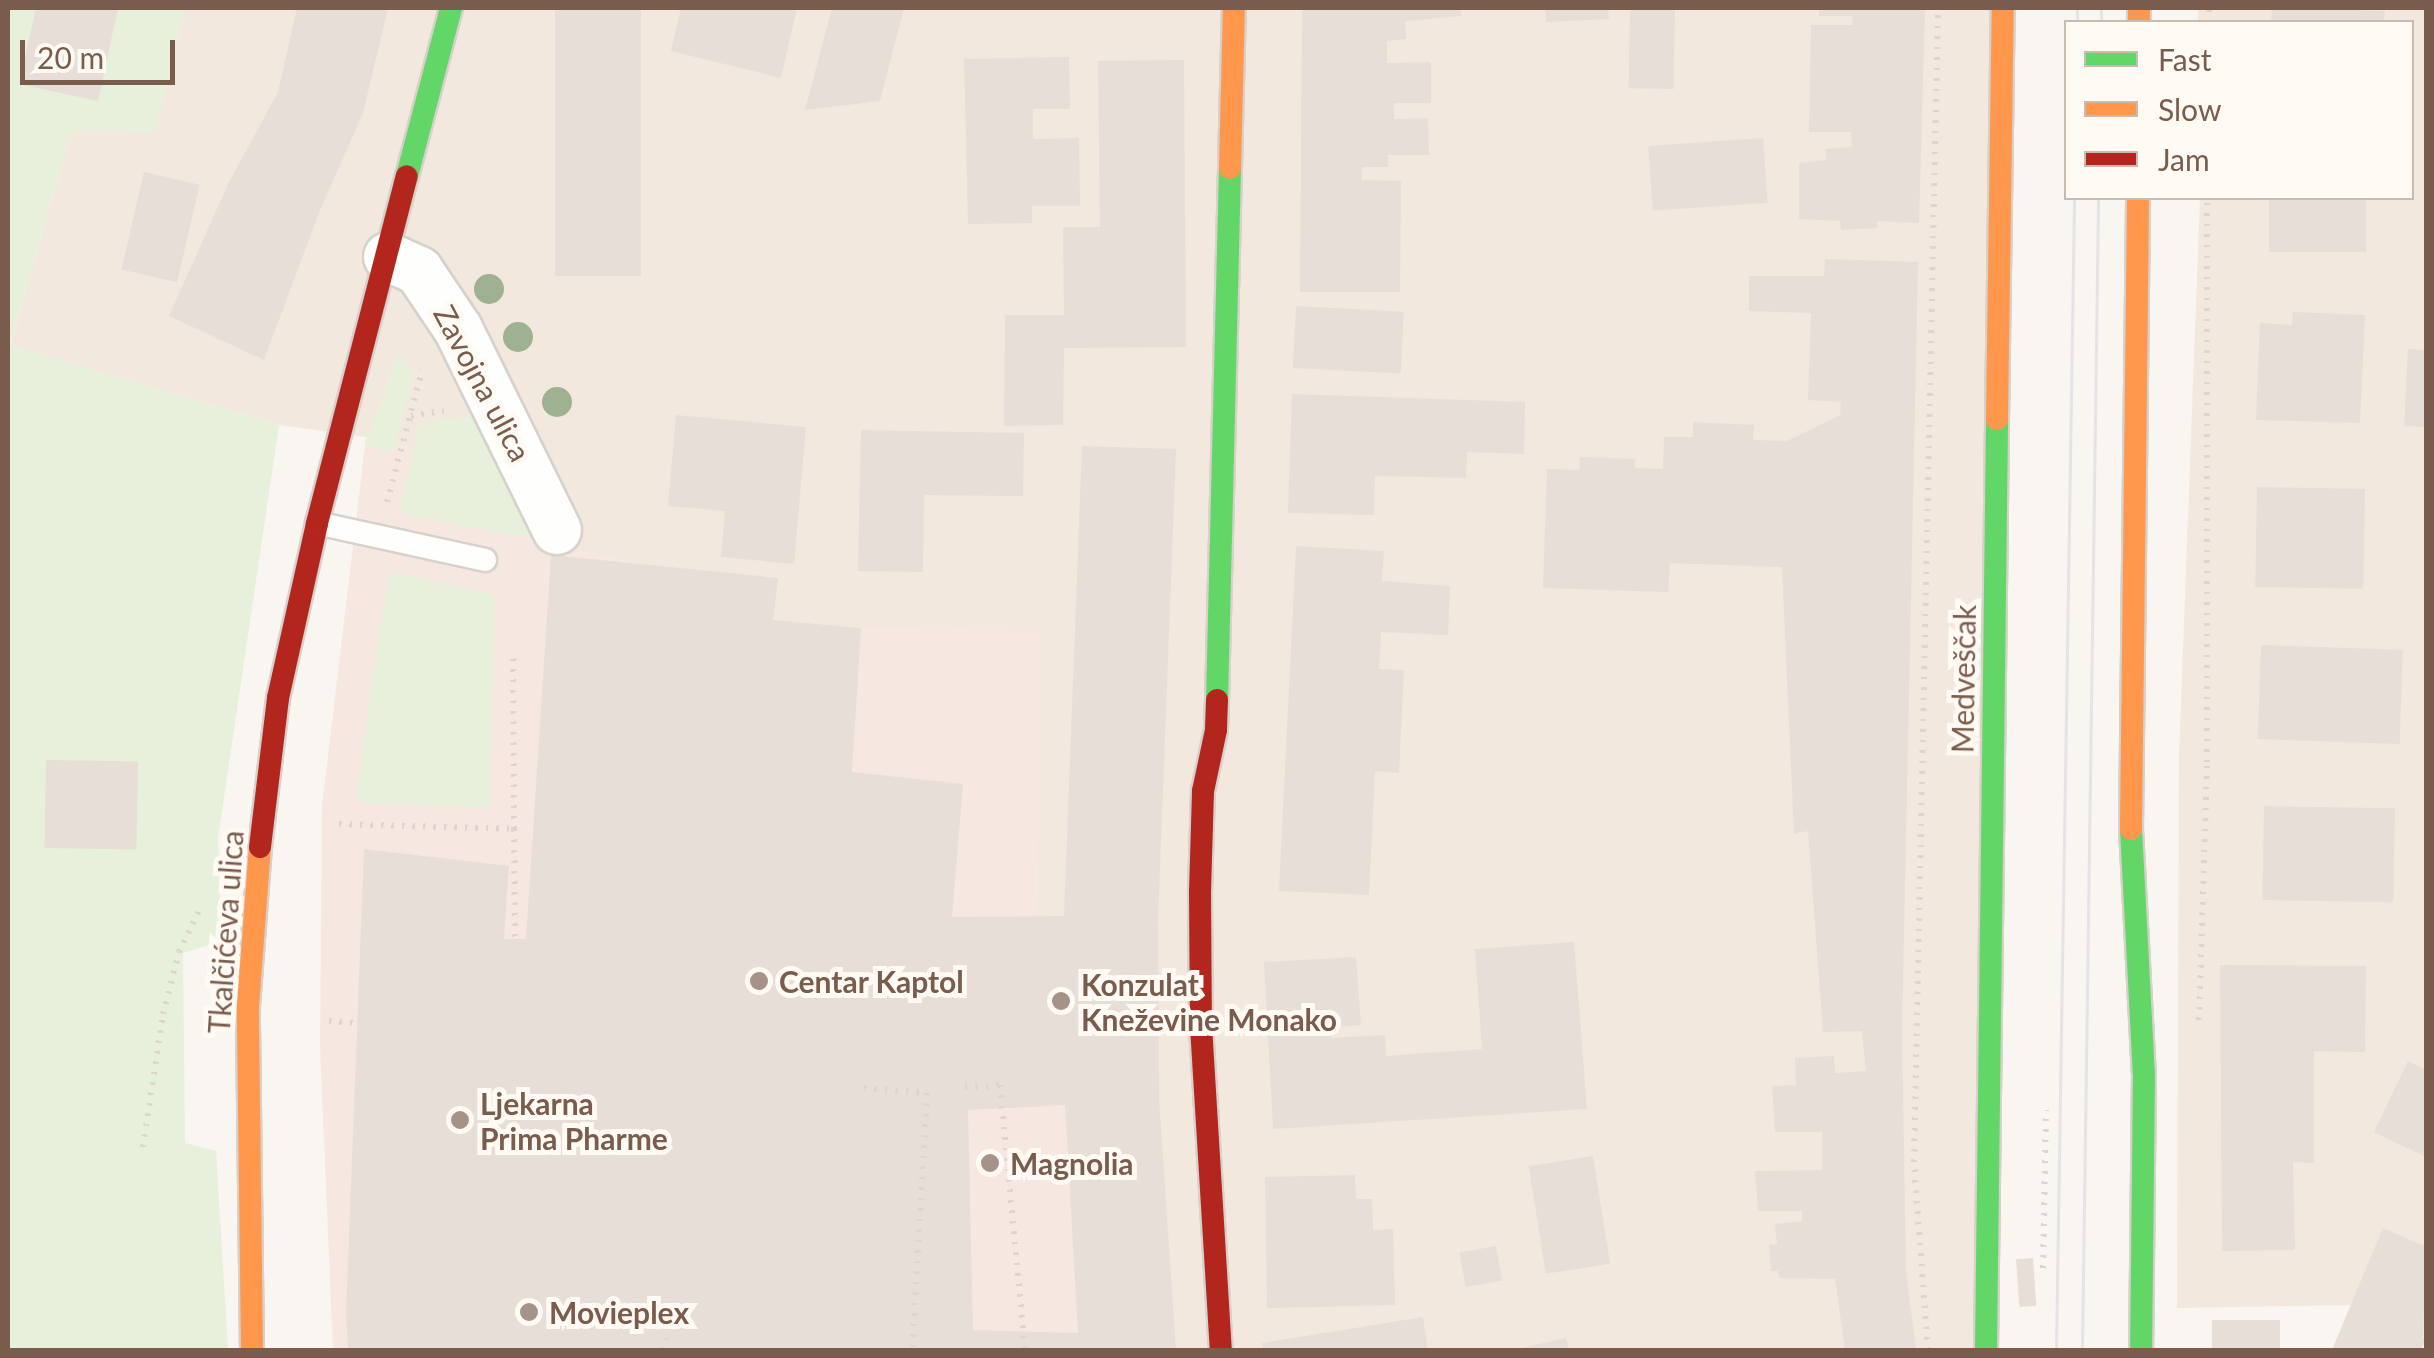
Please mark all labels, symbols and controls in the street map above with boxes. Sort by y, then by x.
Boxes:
scale bar [25,20,180,82]
legend [2064,20,2414,200]
text: 20 m [37,39,104,75]
text: Fast [2158,41,2212,77]
text: Slow [2158,91,2221,127]
text: Jam [2158,141,2210,177]
street label: Zavojna ulica [427,299,539,467]
street label: Medveščak [1944,604,1982,754]
street label: Tkalčićeva ulica [200,829,250,1035]
place label: Centar Kaptol [779,963,964,999]
place label: Konzulat Kneževine Monako [1081,966,1337,1036]
marker: Centar Kaptol [748,970,770,992]
marker: Konzulat Kneževine Monako [1050,990,1072,1012]
place label: Ljekarna Prima Pharme [480,1085,668,1156]
marker: Ljekarna Prima Pharme [449,1109,471,1131]
place label: Magnolia [1010,1145,1133,1181]
marker: Magnolia [979,1152,1001,1174]
place label: Movieplex [549,1294,689,1330]
marker: Movieplex [518,1301,540,1323]

